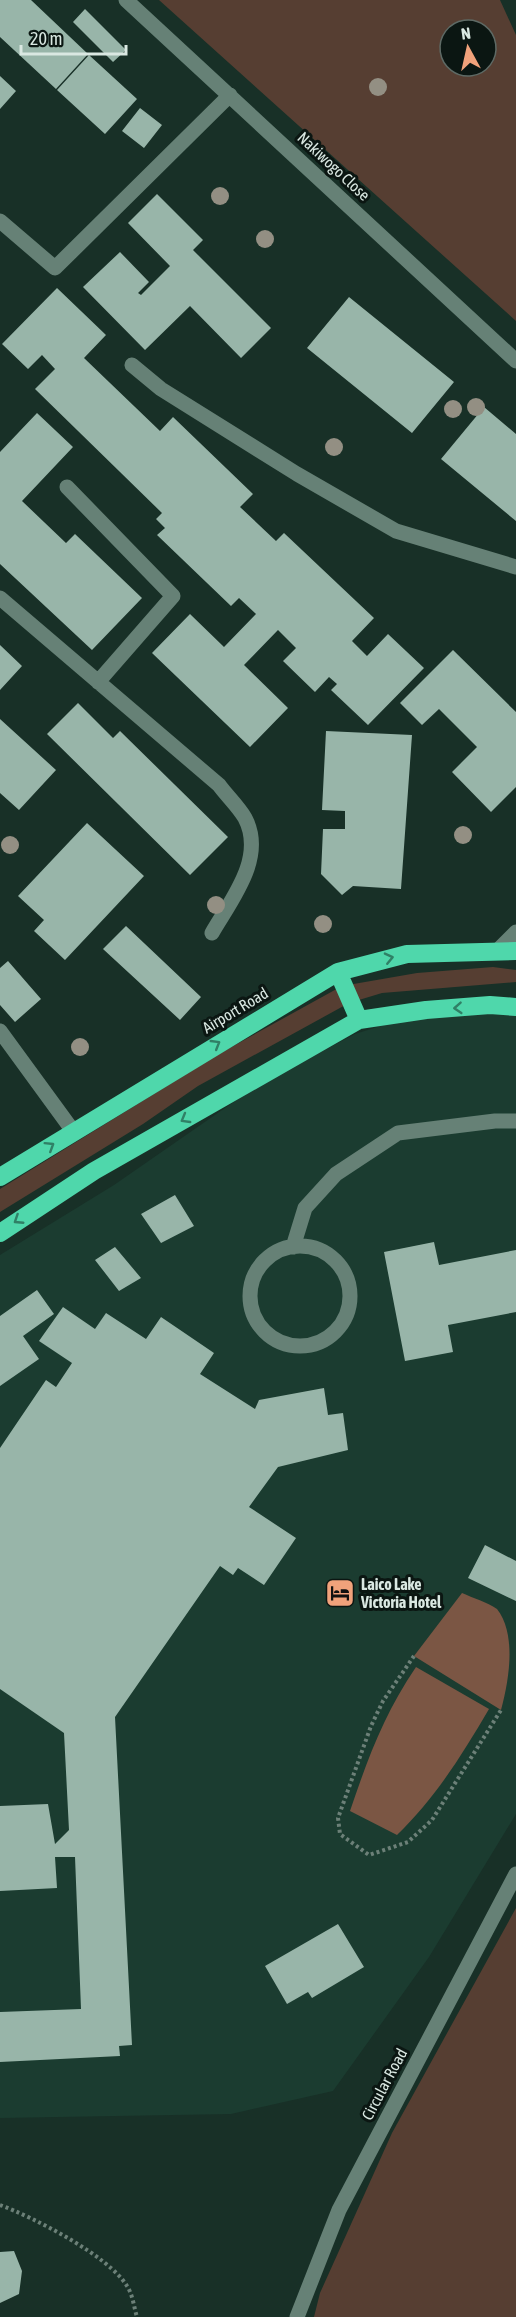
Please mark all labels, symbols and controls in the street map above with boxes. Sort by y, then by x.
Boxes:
scale bar [21,18,126,56]
north arrow [438,18,498,78]
text: N [460,24,472,43]
text: 20 m [30,28,62,49]
street label: Nakiwogo Close [294,128,374,205]
one-way arrow [384,953,394,966]
street label: Airport Road [199,983,272,1037]
one-way arrow [453,1001,462,1014]
one-way arrow [210,1040,220,1052]
one-way arrow [181,1112,191,1123]
one-way arrow [43,1143,54,1154]
one-way arrow [14,1213,25,1224]
place label: Laico Lake Victoria Hotel [360,1575,442,1611]
hotel icon: Laico Lake Victoria Hotel [324,1577,356,1609]
street label: Circular Road [358,2045,410,2123]

